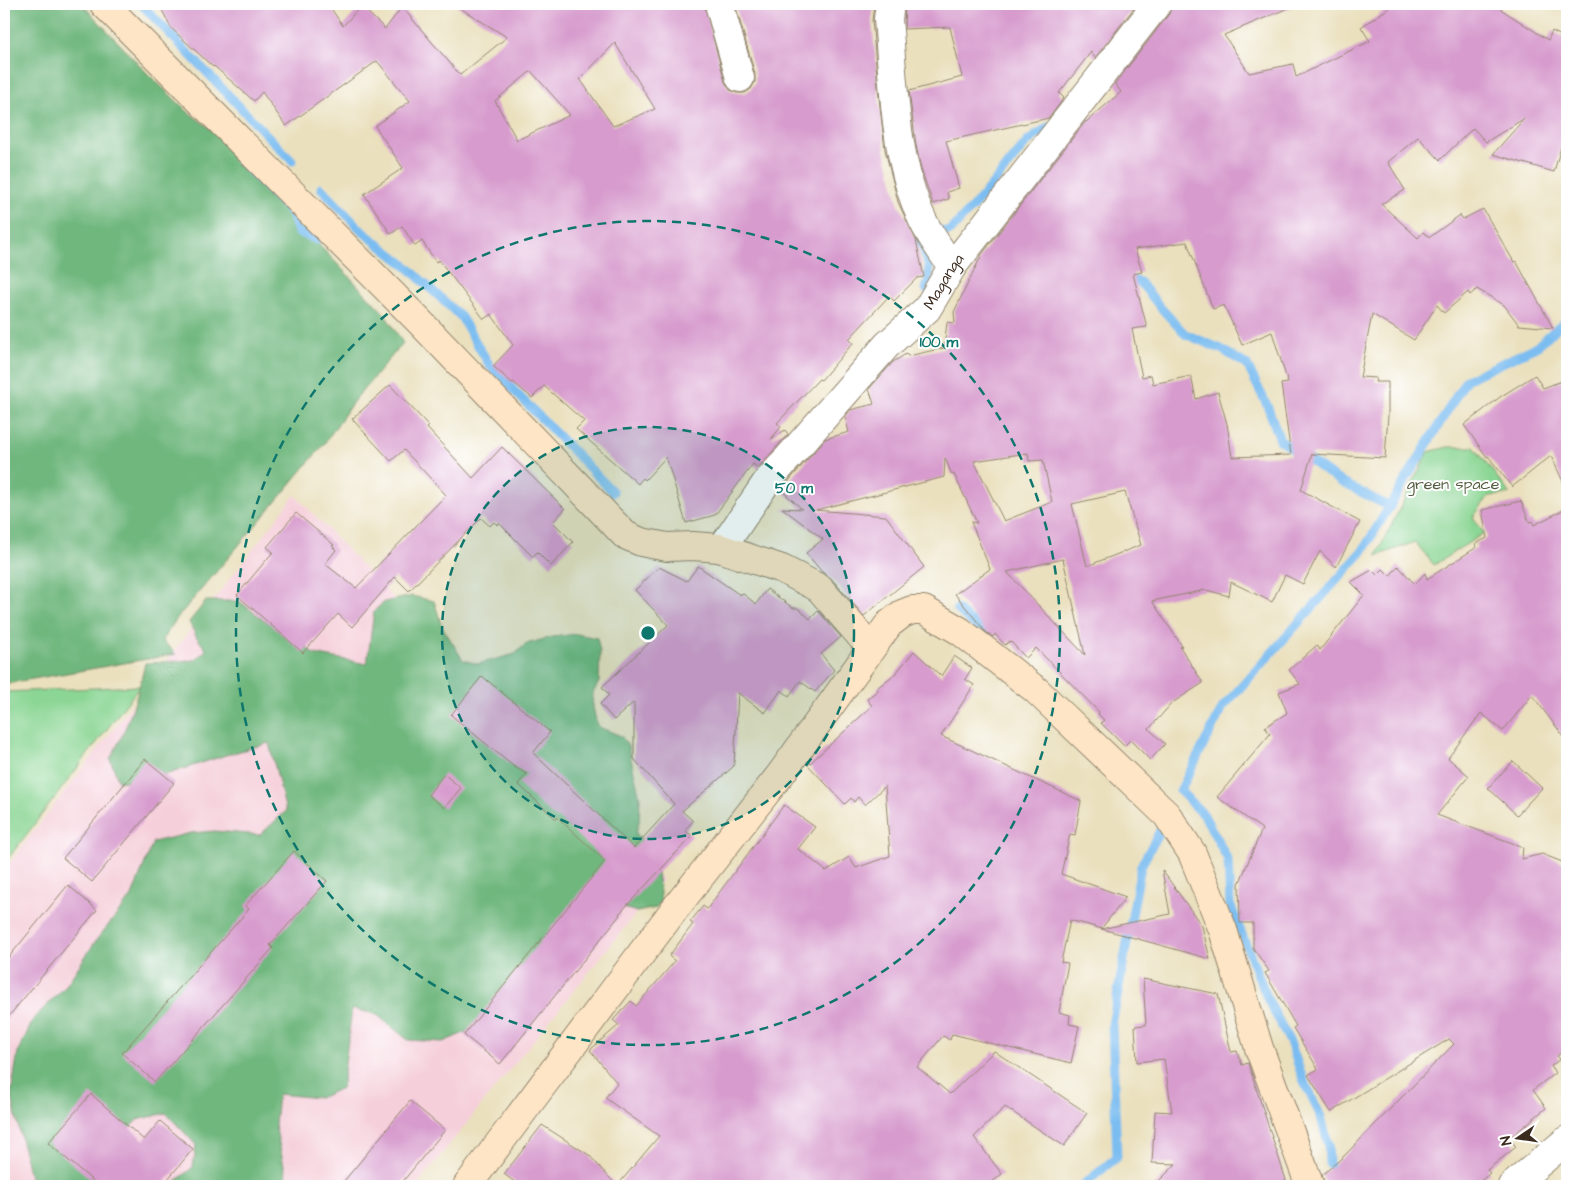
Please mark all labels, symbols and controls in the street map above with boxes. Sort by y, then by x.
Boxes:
street label: Maganga [918,249,969,314]
text: 100 m [920,332,959,353]
park label: green space [1407,473,1500,496]
text: 50 m [775,478,813,499]
centre of rings [639,624,657,642]
north arrow [1494,1112,1544,1162]
text: N [1496,1134,1517,1147]

